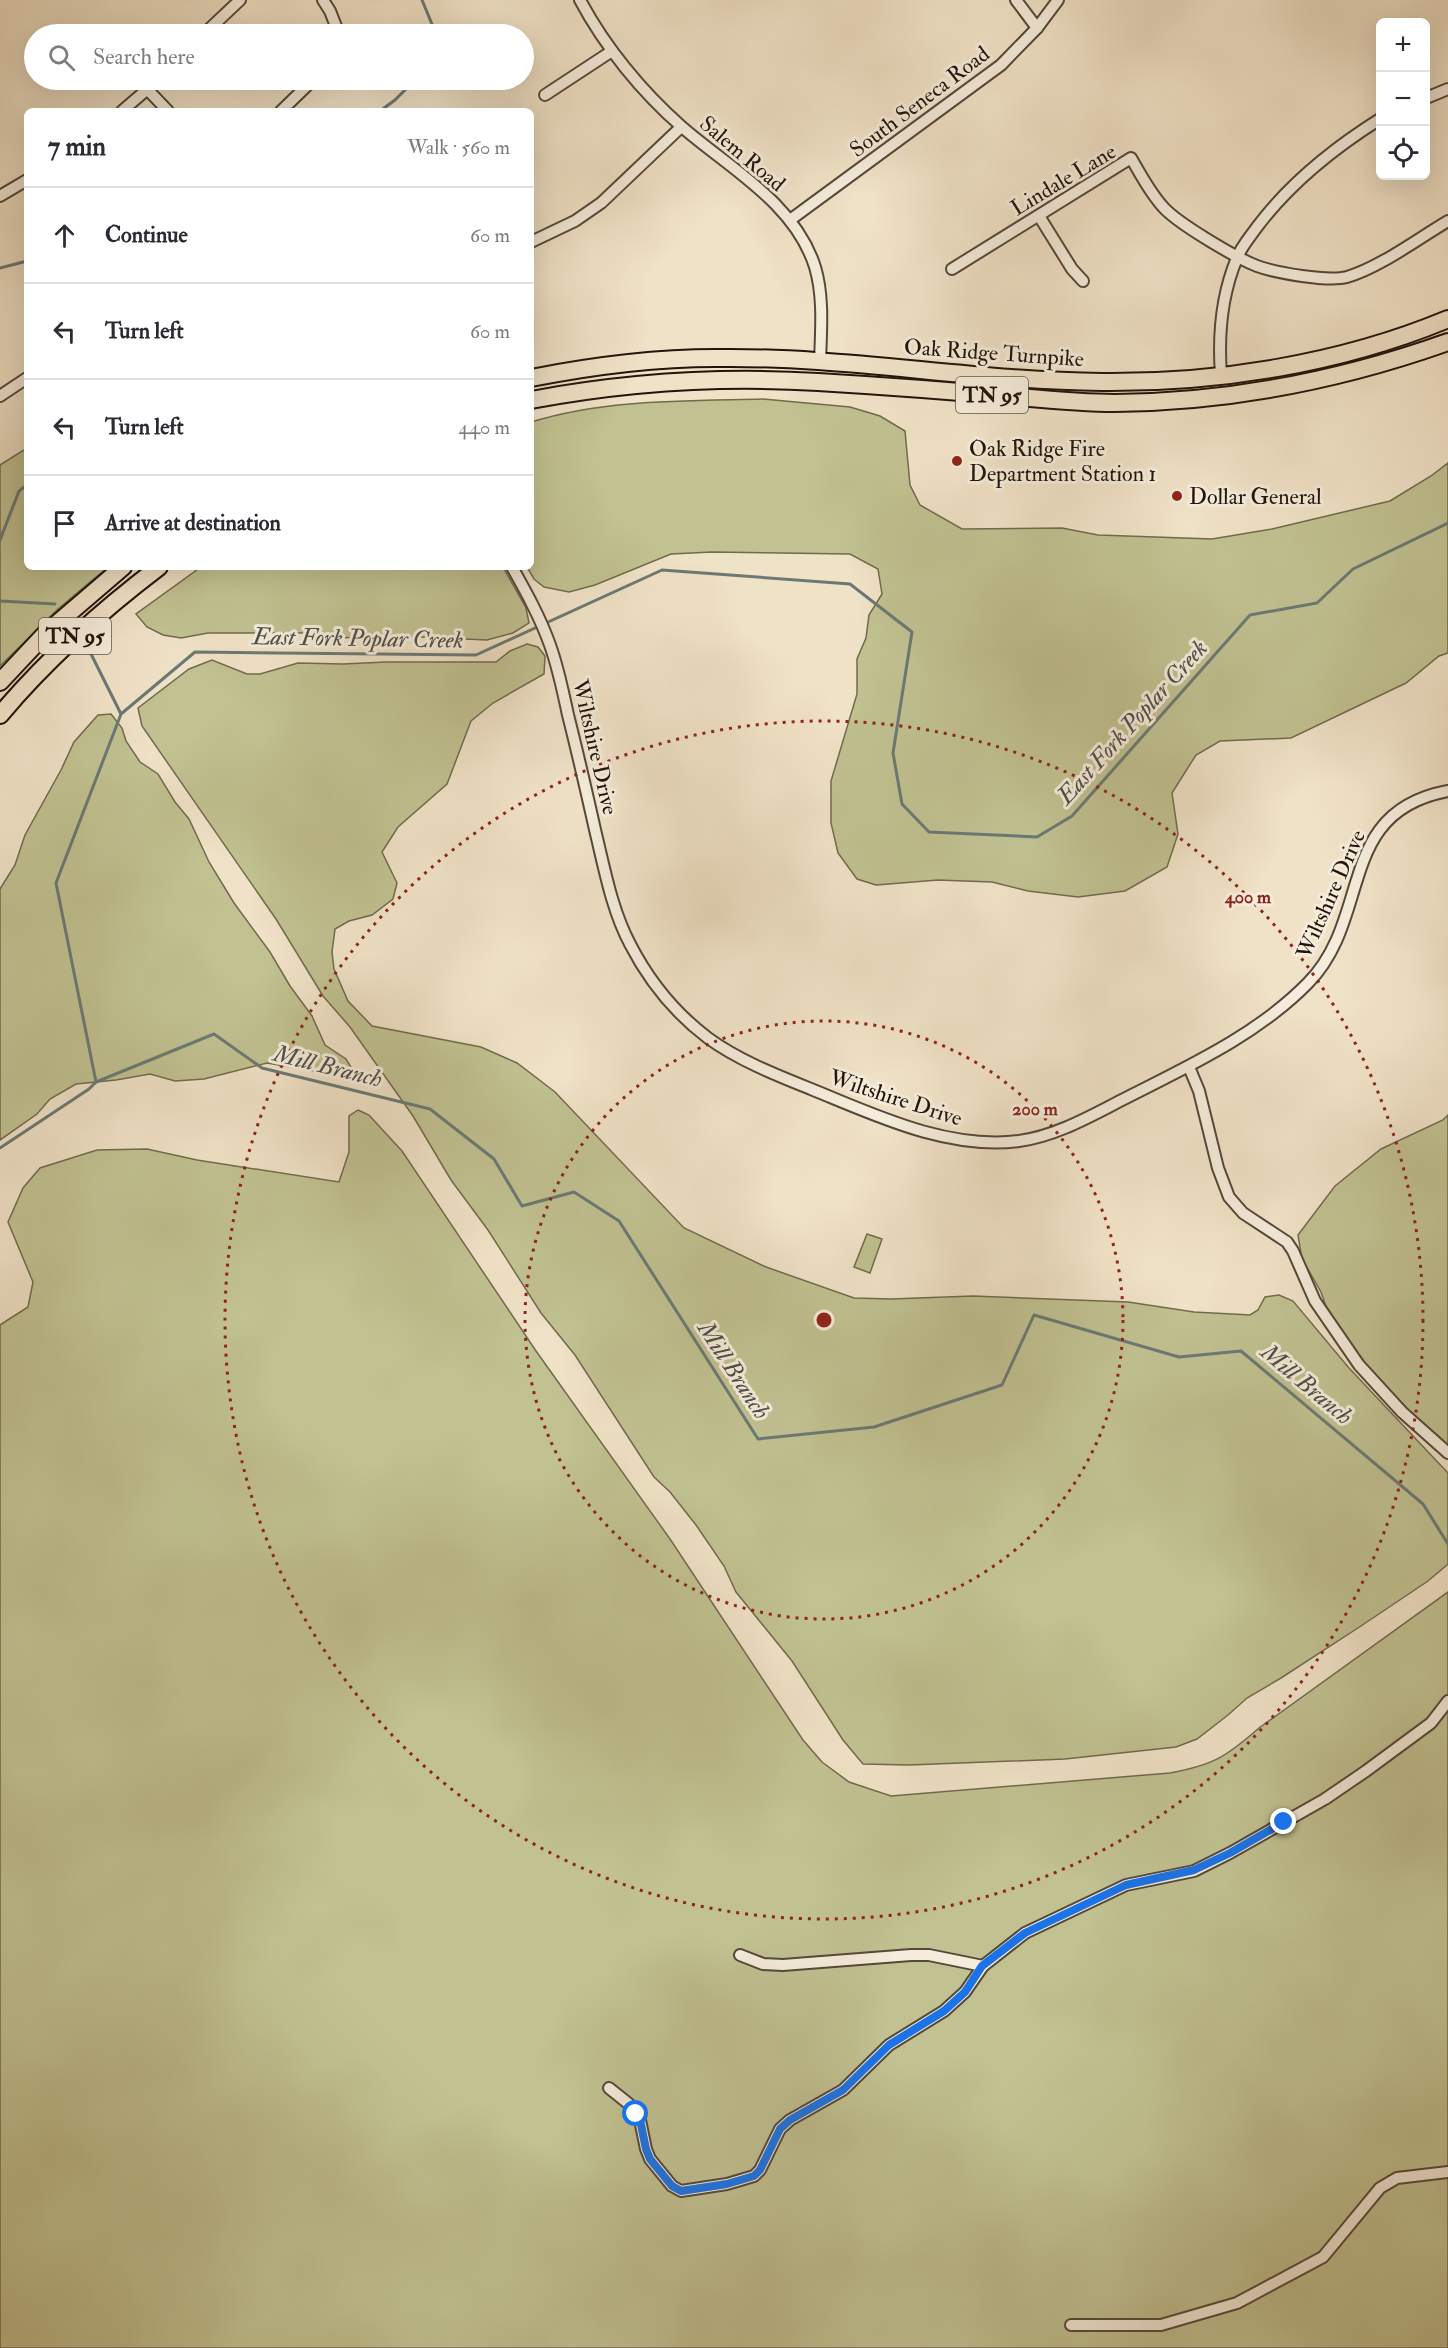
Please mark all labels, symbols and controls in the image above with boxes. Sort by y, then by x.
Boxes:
map controls [1376,18,1430,180]
button: + [1376,18,1430,72]
search box [24,24,534,90]
street label: South Seneca Road [844,40,995,164]
icon: search [45,41,78,74]
text: Search here [93,43,195,71]
button: − [1376,72,1430,126]
street label: Salem Road [694,110,791,198]
button: locate [1376,126,1430,180]
text: 7 min [48,131,106,163]
text: Walk · 560 m [407,135,510,160]
street label: Lindale Lane [1006,138,1121,222]
icon: ahead [48,219,81,252]
text: Continue [105,221,188,249]
text: 60 m [470,223,510,248]
icon: left [48,315,81,348]
text: Turn left [105,317,184,345]
text: 60 m [470,319,510,344]
street label: Oak Ridge Turnpike [903,333,1085,374]
road number: TN 95 [956,377,1028,413]
icon: left [48,411,81,444]
text: Turn left [105,413,184,441]
text: 440 m [458,415,510,440]
place label: Oak Ridge Fire Department Station 1 [969,435,1156,489]
marker: Oak Ridge Fire Department Station 1 [950,454,964,468]
place label: Dollar General [1189,483,1322,511]
marker: Dollar General [1170,489,1184,503]
icon: arrive [48,507,81,540]
text: Arrive at destination [105,509,281,537]
road number: TN 95 [39,618,111,654]
water label: East Fork Poplar Creek [250,621,464,656]
water label: East Fork Poplar Creek [1049,633,1215,813]
street label: Wiltshire Drive [566,676,624,818]
street label: Wiltshire Drive [1290,826,1372,964]
text: 400 m [1224,886,1272,909]
water label: Mill Branch [268,1038,386,1095]
street label: Wiltshire Drive [825,1063,966,1133]
text: 200 m [1012,1098,1059,1121]
centre of rings [814,1310,834,1330]
water label: Mill Branch [689,1314,777,1425]
water label: Mill Branch [1253,1336,1359,1432]
route end [1270,1808,1296,1834]
route start [622,2100,648,2126]

